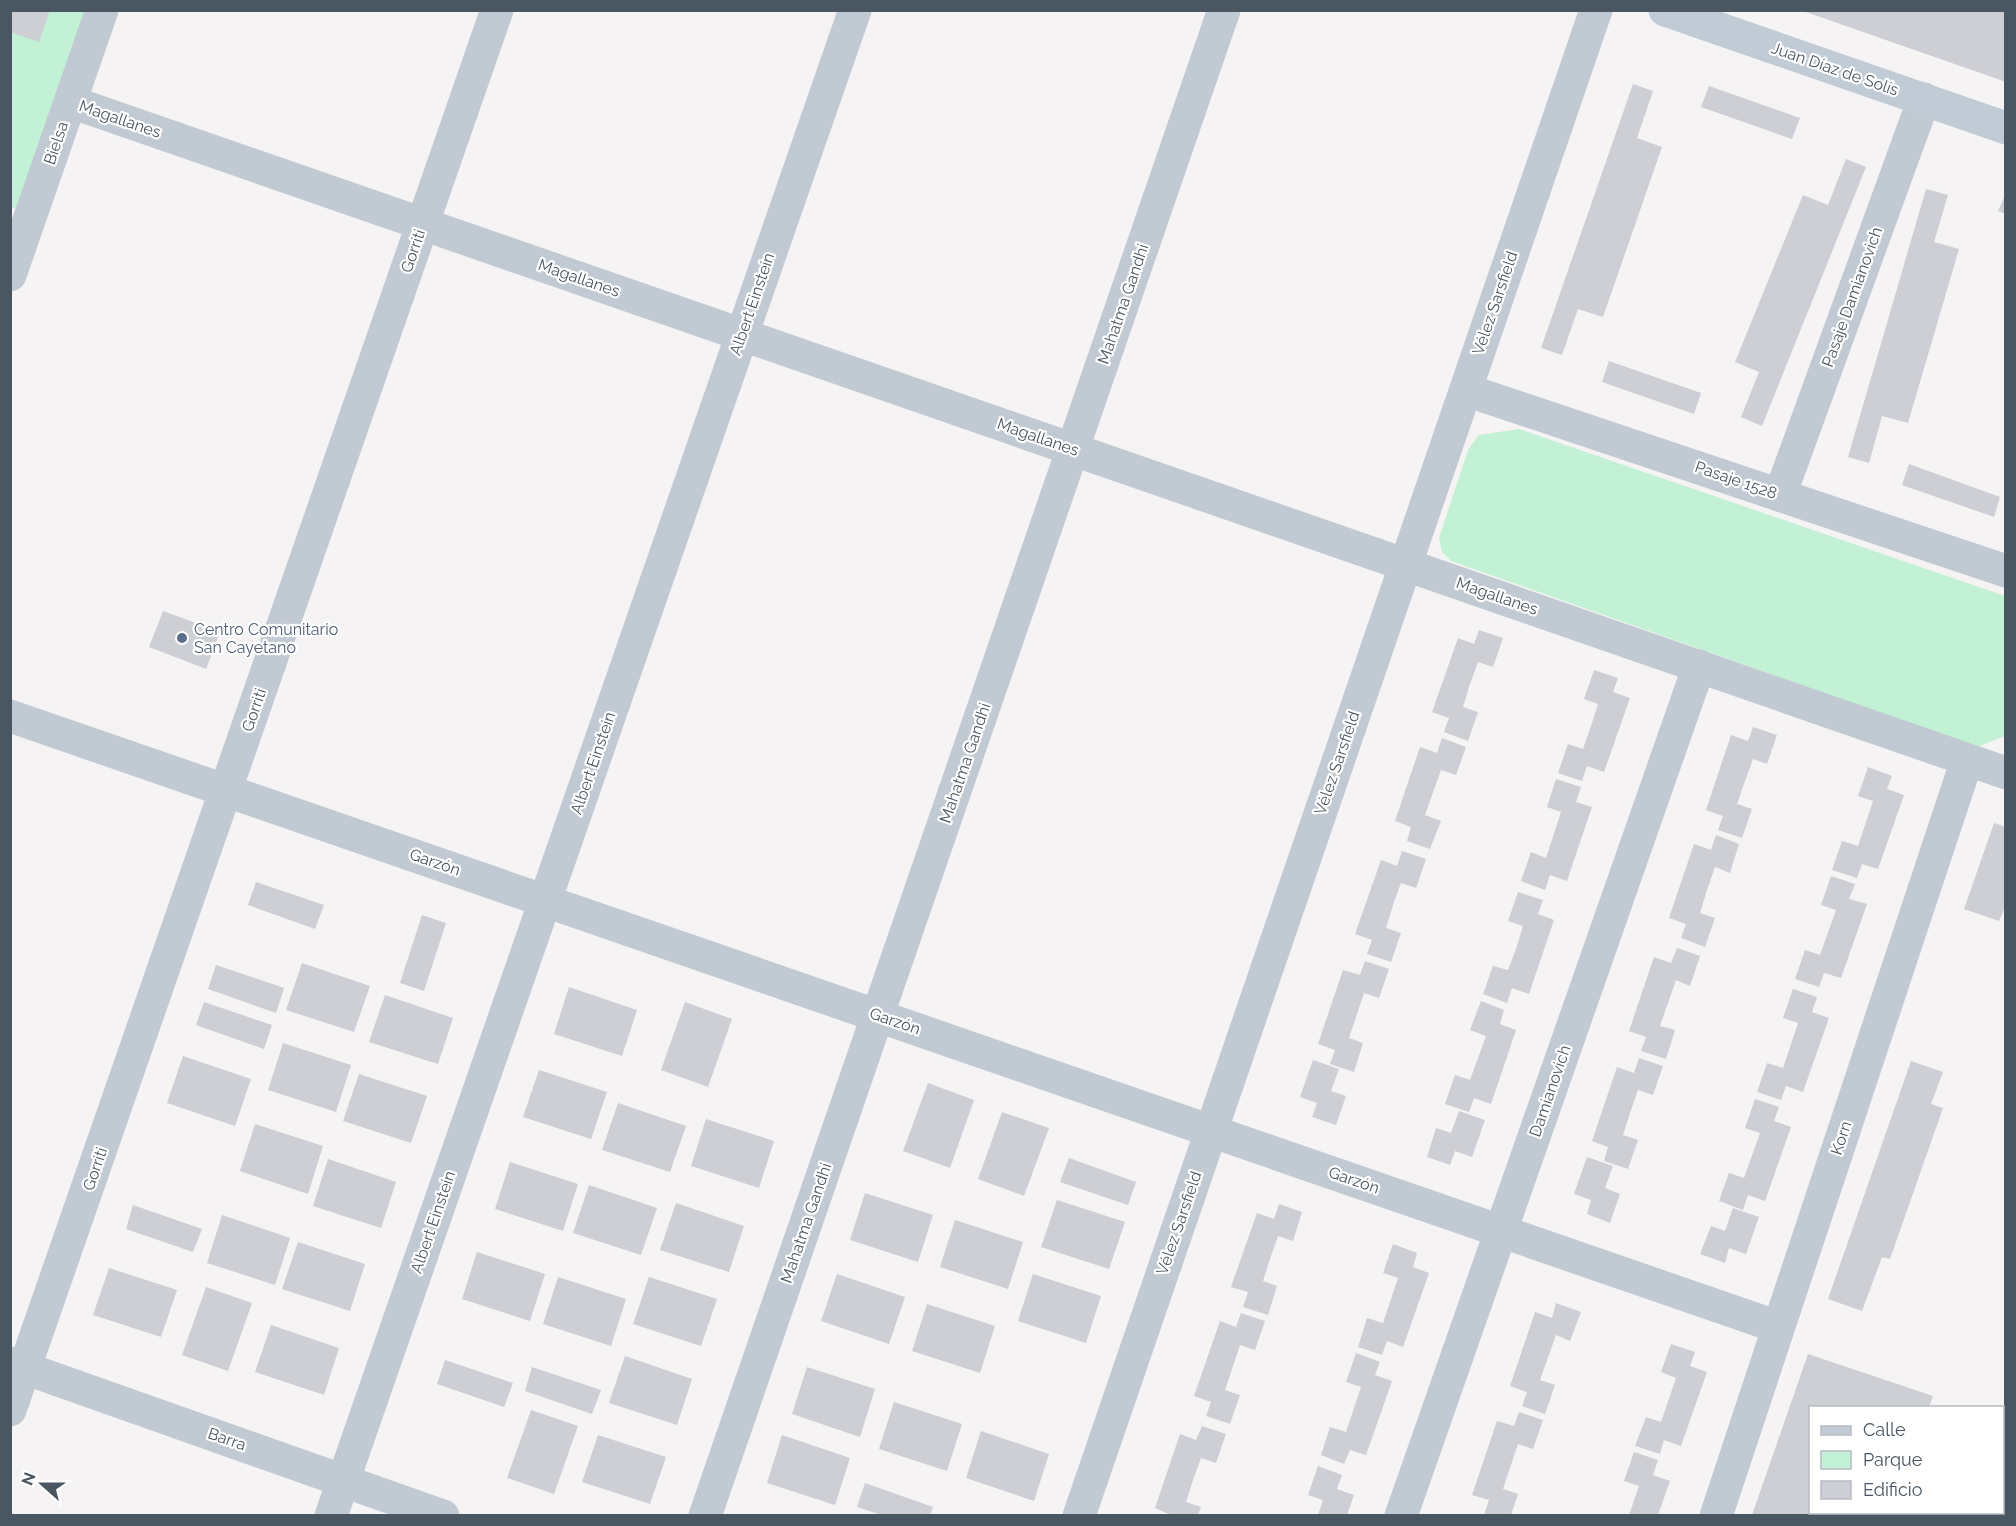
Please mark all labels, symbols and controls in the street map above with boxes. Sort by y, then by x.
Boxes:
street label: Juan Díaz de Solís [1769,38,1901,100]
street label: Magallanes [77,96,164,142]
street label: Bielsa [40,119,72,167]
street label: Pasaje Damianovich [1818,224,1886,370]
street label: Gorriti [397,227,429,275]
street label: Mahatma Gandhi [1094,241,1152,367]
street label: Vélez Sarsfield [1468,249,1522,357]
street label: Albert Einstein [726,250,778,358]
street label: Magallanes [536,255,623,301]
street label: Magallanes [995,414,1082,460]
street label: Pasaje 1528 [1692,457,1780,503]
street label: Magallanes [1454,573,1541,619]
place label: Centro Comunitario San Cayetano [194,620,338,657]
marker: Centro Comunitario San Cayetano [175,631,189,645]
street label: Gorriti [238,686,270,734]
street label: Mahatma Gandhi [936,700,994,826]
street label: Albert Einstein [567,709,619,817]
street label: Vélez Sarsfield [1310,709,1364,817]
street label: Garzón [407,844,463,880]
street label: Garzón [867,1003,923,1039]
street label: Damianovich [1525,1043,1575,1139]
street label: Korn [1827,1119,1855,1157]
street label: Gorriti [79,1145,111,1193]
street label: Mahatma Gandhi [777,1160,835,1286]
street label: Garzón [1326,1162,1382,1198]
street label: Albert Einstein [407,1168,459,1276]
street label: Vélez Sarsfield [1152,1169,1206,1277]
legend [1809,1406,2004,1514]
text: Calle [1863,1419,1906,1440]
street label: Barra [205,1424,249,1454]
text: Parque [1863,1449,1923,1470]
north arrow [12,1454,72,1514]
text: N [17,1470,40,1488]
text: Edificio [1863,1479,1923,1500]

